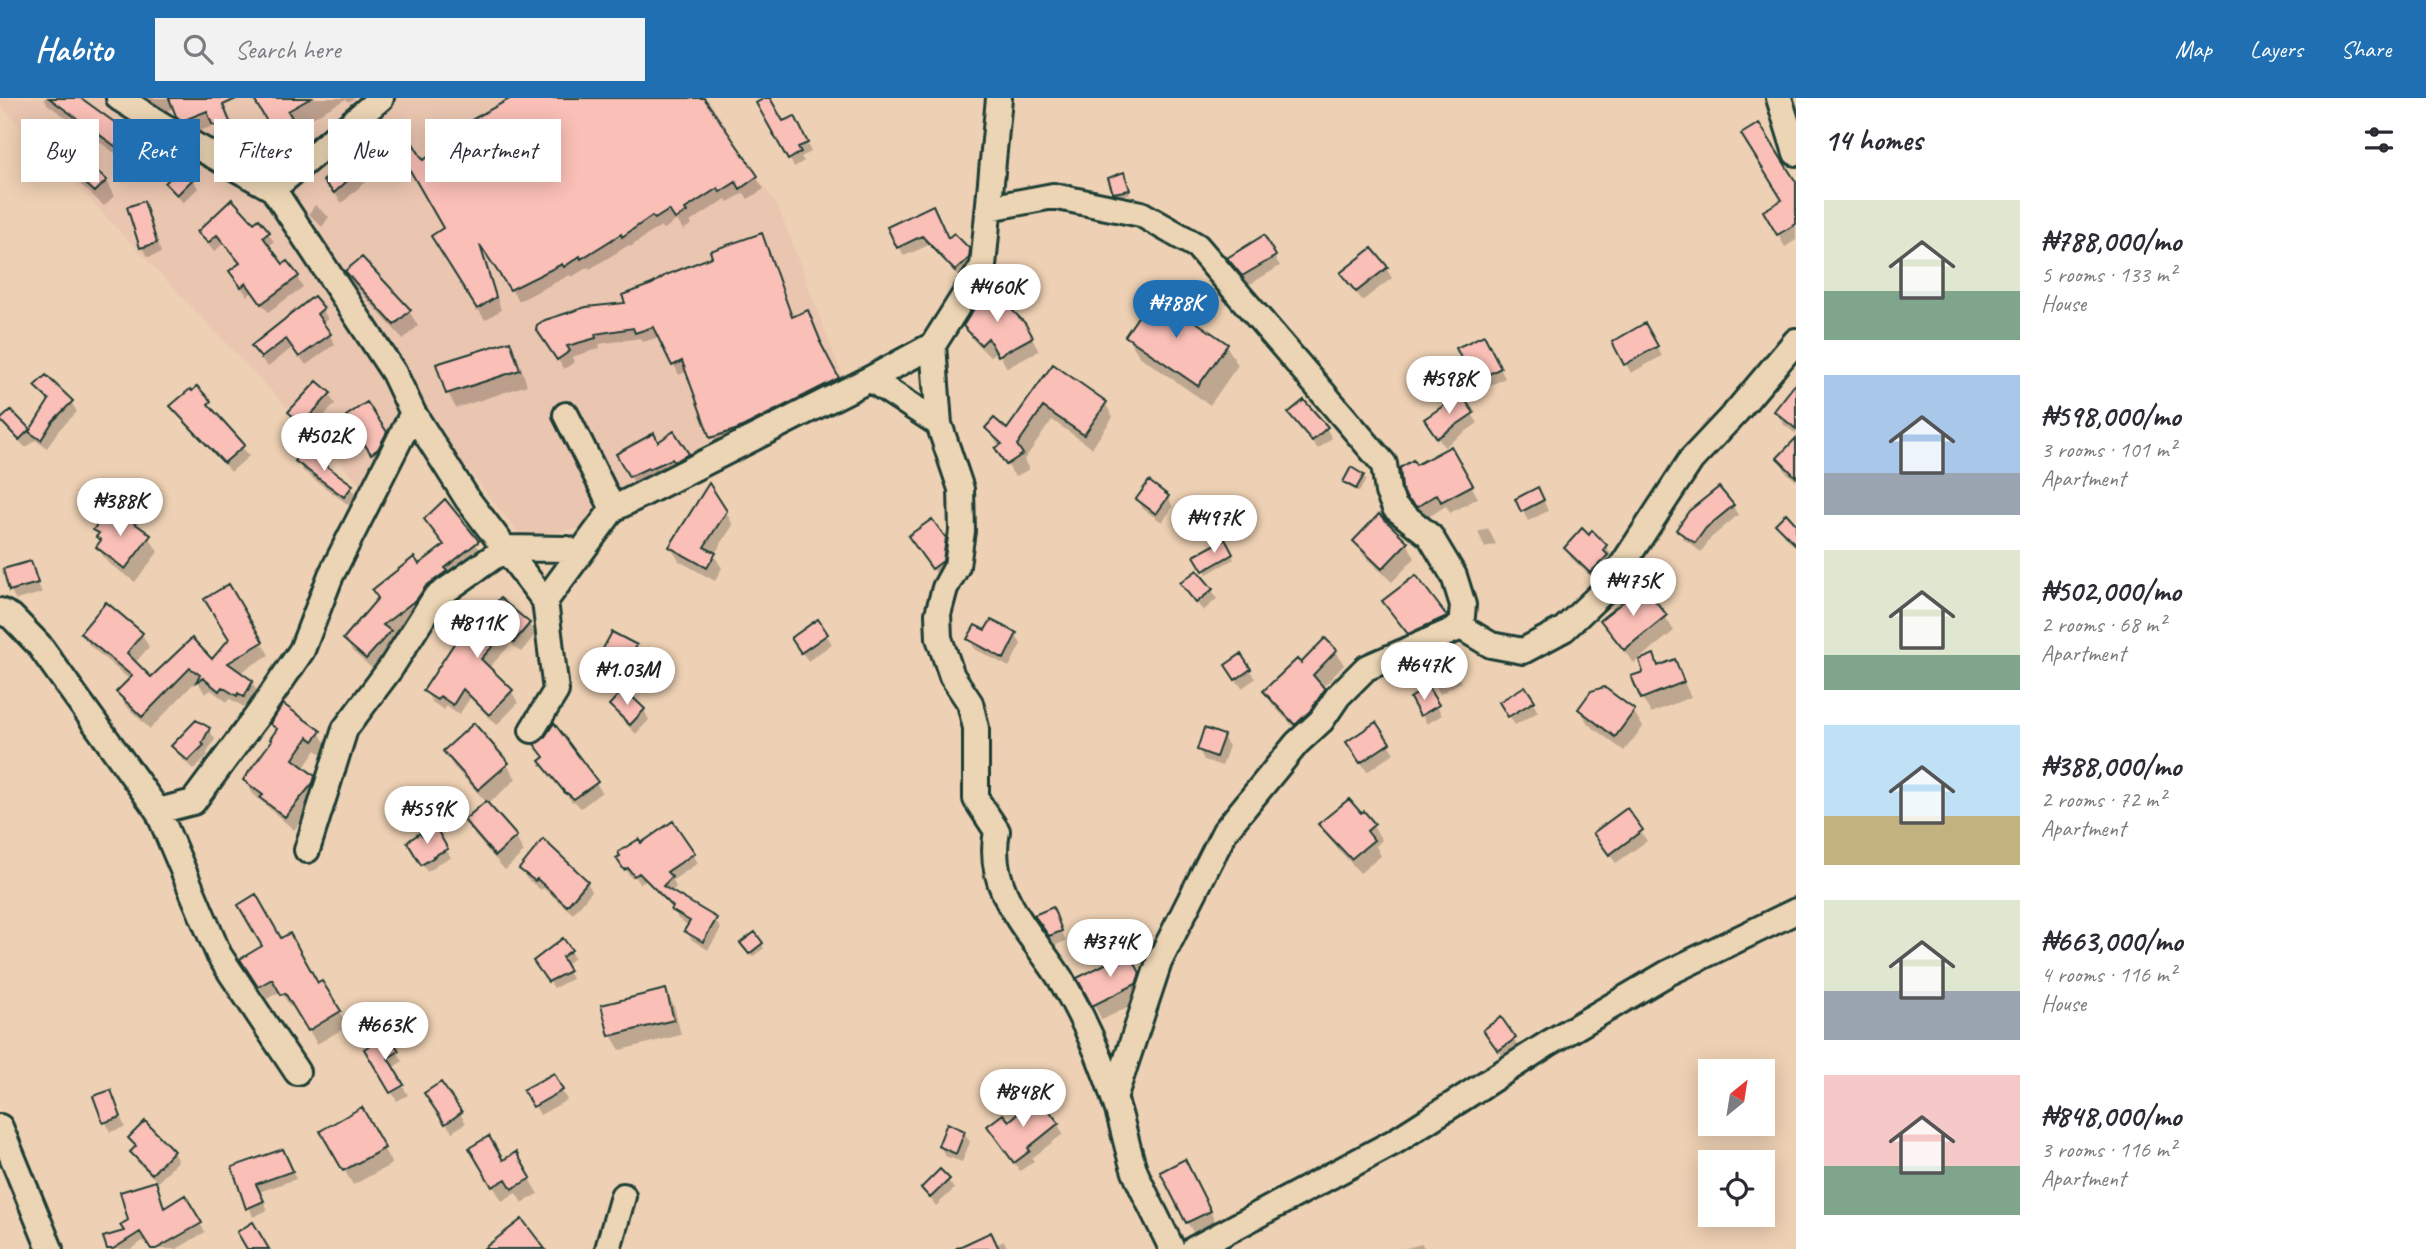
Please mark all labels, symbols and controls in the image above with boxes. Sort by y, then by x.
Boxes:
search box [155,18,645,81]
text: Habito [35,28,113,70]
icon: search [179,30,217,68]
text: Search here [235,33,341,66]
text: Map [2175,34,2212,64]
text: Layers [2250,34,2303,64]
text: Share [2341,34,2391,64]
chip: Buy [21,119,99,182]
chip: Rent [113,119,200,182]
chip: Filters [214,119,314,182]
chip: New [328,119,411,182]
chip: Apartment [425,119,561,182]
text: 14 homes [1824,121,1922,159]
icon: filters [2360,121,2398,159]
text: ₦788,000/mo [2041,222,2181,260]
icon: home [1880,228,1964,312]
text: 5 rooms · 133 m² [2041,260,2176,289]
pin: ₦460K [948,264,1046,324]
text: ₦460K [970,272,1024,301]
pin: ₦788K [1127,280,1225,340]
text: ₦788K [1149,288,1203,317]
text: House [2041,289,2086,318]
pin: ₦598K [1400,356,1498,416]
text: ₦598K [1422,364,1476,393]
text: ₦598,000/mo [2041,397,2180,435]
icon: home [1880,403,1964,487]
pin: ₦502K [275,414,373,473]
text: ₦502K [297,421,351,450]
text: 3 rooms · 101 m² [2041,435,2176,464]
text: Apartment [2041,464,2126,493]
pin: ₦388K [71,478,169,538]
text: ₦388K [93,486,147,515]
pin: ₦497K [1165,496,1263,555]
text: ₦497K [1187,503,1241,532]
pin: ₦475K [1584,559,1682,618]
text: ₦475K [1606,566,1660,595]
text: ₦502,000/mo [2041,572,2181,610]
icon: home [1880,578,1964,662]
pin: ₦811K [428,601,526,660]
text: ₦811K [450,608,504,637]
text: 2 rooms · 68 m² [2041,610,2165,639]
text: Apartment [2041,639,2126,668]
pin: ₦647K [1375,642,1473,702]
pin: ₦1.03M [570,648,684,707]
text: ₦647K [1397,650,1451,679]
text: ₦1.03M [595,655,659,684]
text: ₦388,000/mo [2041,747,2181,785]
icon: home [1880,753,1964,837]
text: 2 rooms · 72 m² [2041,785,2165,814]
pin: ₦559K [378,786,476,846]
text: ₦559K [400,794,454,823]
text: Apartment [2041,814,2126,843]
pin: ₦374K [1061,920,1159,979]
text: ₦663,000/mo [2041,922,2182,960]
text: ₦374K [1083,927,1137,956]
icon: home [1880,928,1964,1012]
text: 4 rooms · 116 m² [2041,960,2176,989]
text: House [2041,989,2086,1018]
pin: ₦663K [336,1002,434,1062]
text: ₦663K [357,1010,413,1039]
north arrow [1698,1059,1774,1136]
map controls [1698,1059,1775,1227]
pin: ₦848K [974,1070,1072,1129]
text: ₦848K [996,1077,1050,1106]
text: ₦848,000/mo [2041,1097,2181,1135]
icon: home [1880,1103,1964,1187]
text: 3 rooms · 116 m² [2041,1135,2176,1164]
button: locate [1698,1150,1775,1227]
text: Apartment [2041,1164,2126,1193]

